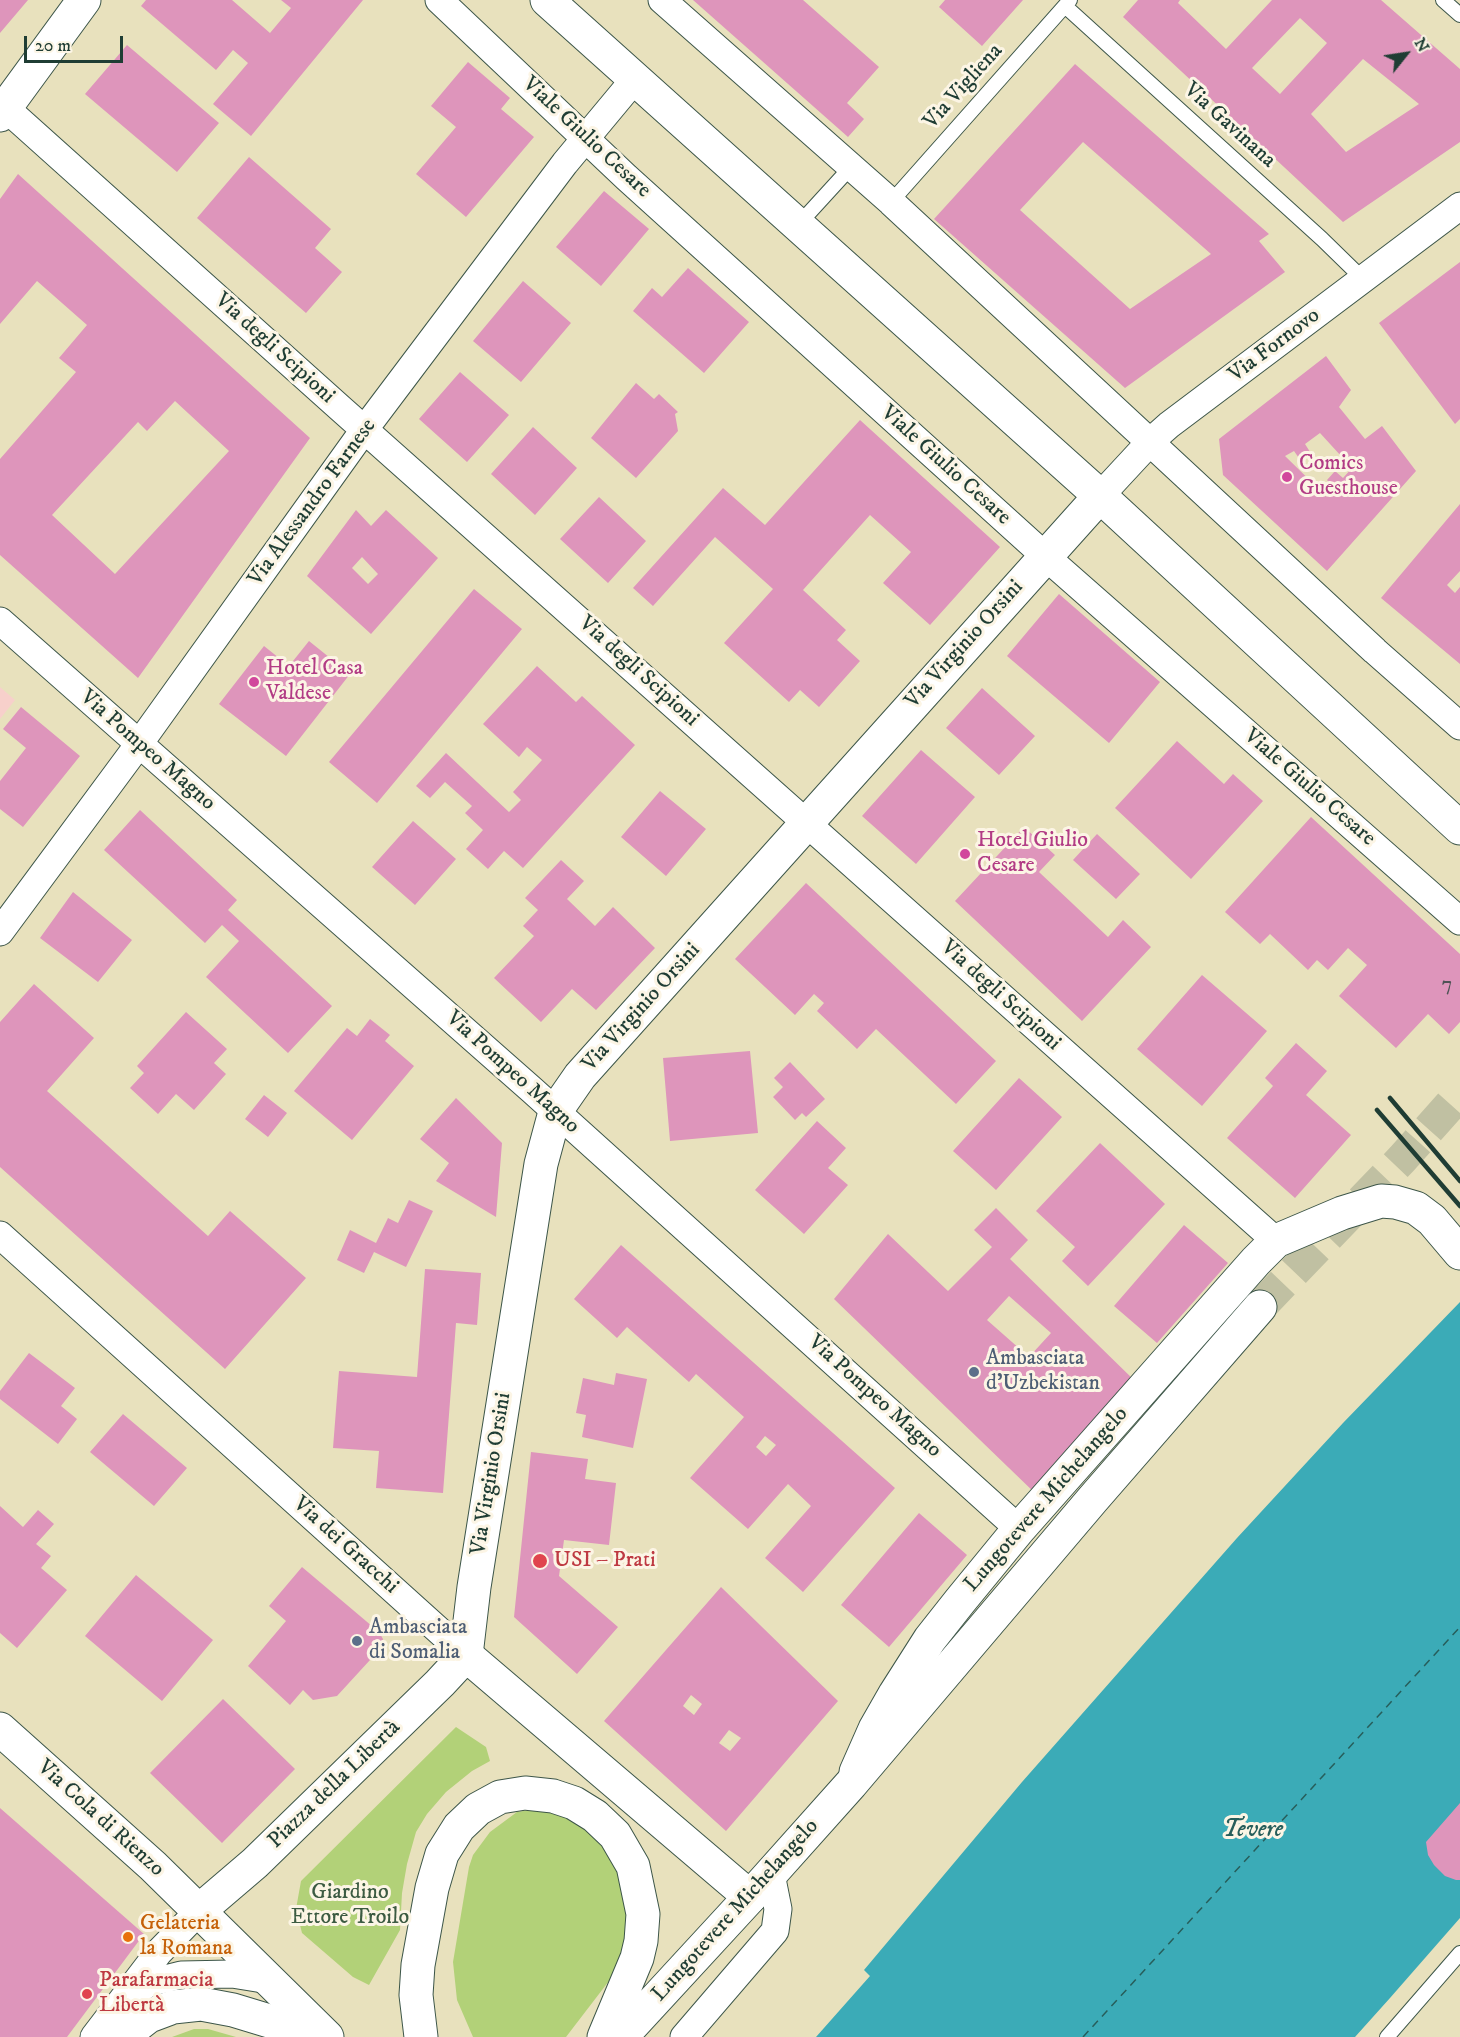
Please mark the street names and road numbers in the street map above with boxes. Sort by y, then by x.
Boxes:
street label: Via Vigliena [919,39,1009,135]
street label: Viale Giulio Cesare [516,72,656,204]
street label: Via Gavinana [1177,78,1281,174]
street label: Via degli Scipioni [208,288,340,410]
street label: Via Fornovo [1224,303,1326,389]
street label: Viale Giulio Cesare [874,401,1016,531]
street label: Via Alessandro Farnese [243,414,383,592]
street label: Via Virginio Orsini [900,575,1030,715]
street label: Via degli Scipioni [572,611,704,733]
street label: Via Pompeo Magno [74,685,220,817]
street label: Viale Giulio Cesare [1238,724,1380,852]
street label: Via degli Scipioni [934,935,1066,1057]
street label: Via Virginio Orsini [577,938,707,1078]
street label: Via Pompeo Magno [440,1006,584,1140]
street label: Via Pompeo Magno [802,1330,946,1464]
street label: Via Virginio Orsini [466,1391,518,1557]
street label: Lungotevere Michelangelo [959,1402,1135,1598]
street label: Via dei Gracchi [287,1492,403,1600]
street label: Piazza della Libertà [263,1715,407,1855]
street label: Via Cola di Rienzo [31,1755,169,1883]
street label: Lungotevere Michelangelo [647,1814,825,2008]

